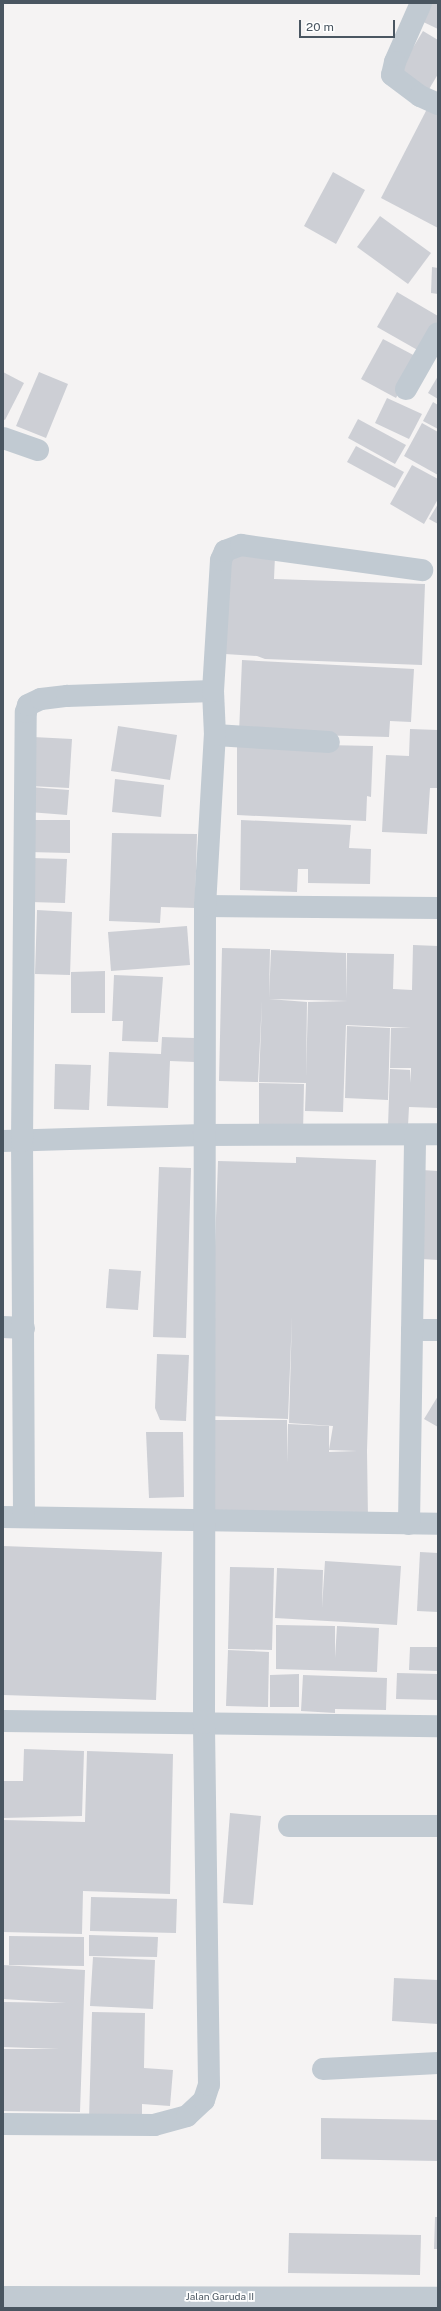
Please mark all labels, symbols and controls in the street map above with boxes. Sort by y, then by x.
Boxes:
scale bar [301,12,397,38]
text: 20 m [306,20,334,34]
street label: Jalan Garuda II [186,2291,254,2303]

